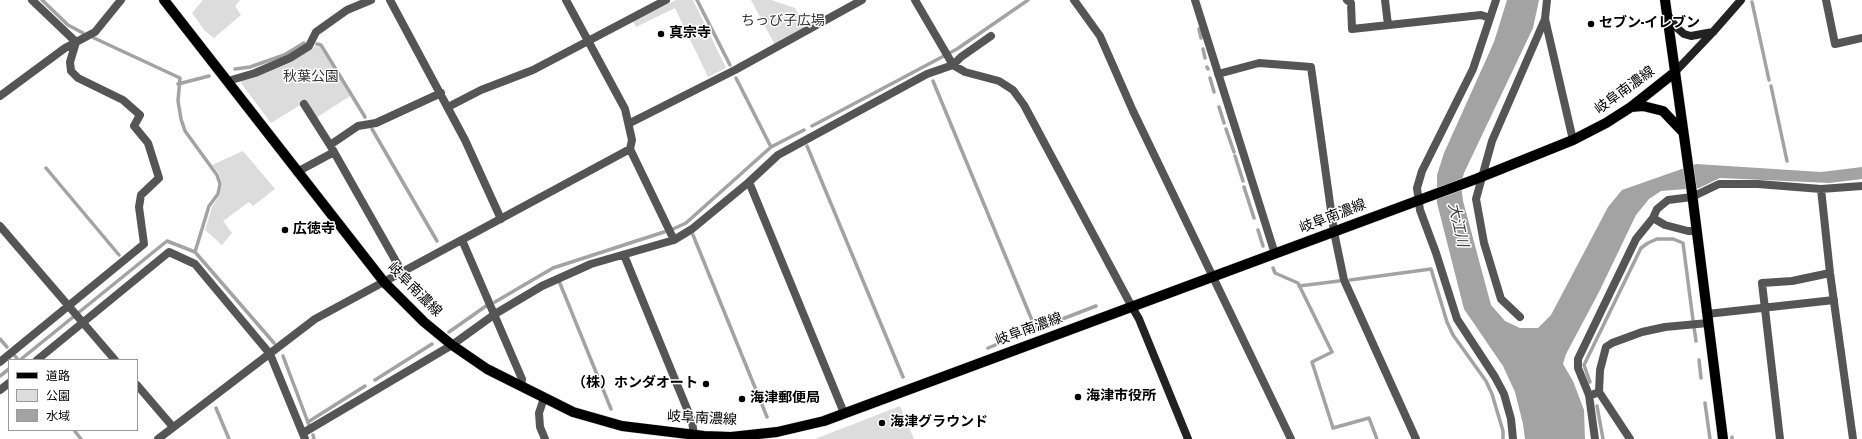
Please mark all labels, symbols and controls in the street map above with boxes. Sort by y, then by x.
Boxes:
park label: ちっび子広場 [741,14,825,30]
place label: セブン-イレブン [1599,16,1700,32]
marker: セブン-イレブン [1586,19,1596,29]
place label: 真宗寺 [669,26,711,42]
marker: 真宗寺 [656,29,666,39]
street label: 岐阜南濃線 [1592,64,1658,118]
park label: 秋葉公園 [283,70,339,86]
street label: 岐阜南濃線 [1297,197,1369,237]
water label: 大江川 [1443,201,1471,249]
place label: 広徳寺 [293,222,335,238]
marker: 広徳寺 [280,225,290,235]
street label: 岐阜南濃線 [383,259,445,321]
street label: 岐阜南濃線 [993,310,1065,350]
legend [8,359,138,431]
text: 道路 [46,367,70,385]
place label: （株）ホンダオート [572,376,698,392]
marker: （株）ホンダオート [701,379,711,389]
text: 公園 [46,387,70,405]
place label: 海津市役所 [1086,389,1156,405]
place label: 海津郵便局 [750,391,820,407]
marker: 海津市役所 [1073,392,1083,402]
marker: 海津郵便局 [737,394,747,404]
text: 水域 [46,407,70,425]
street label: 岐阜南濃線 [667,409,737,429]
place label: 海津グラウンド [890,415,988,431]
marker: 海津グラウンド [877,418,887,428]

